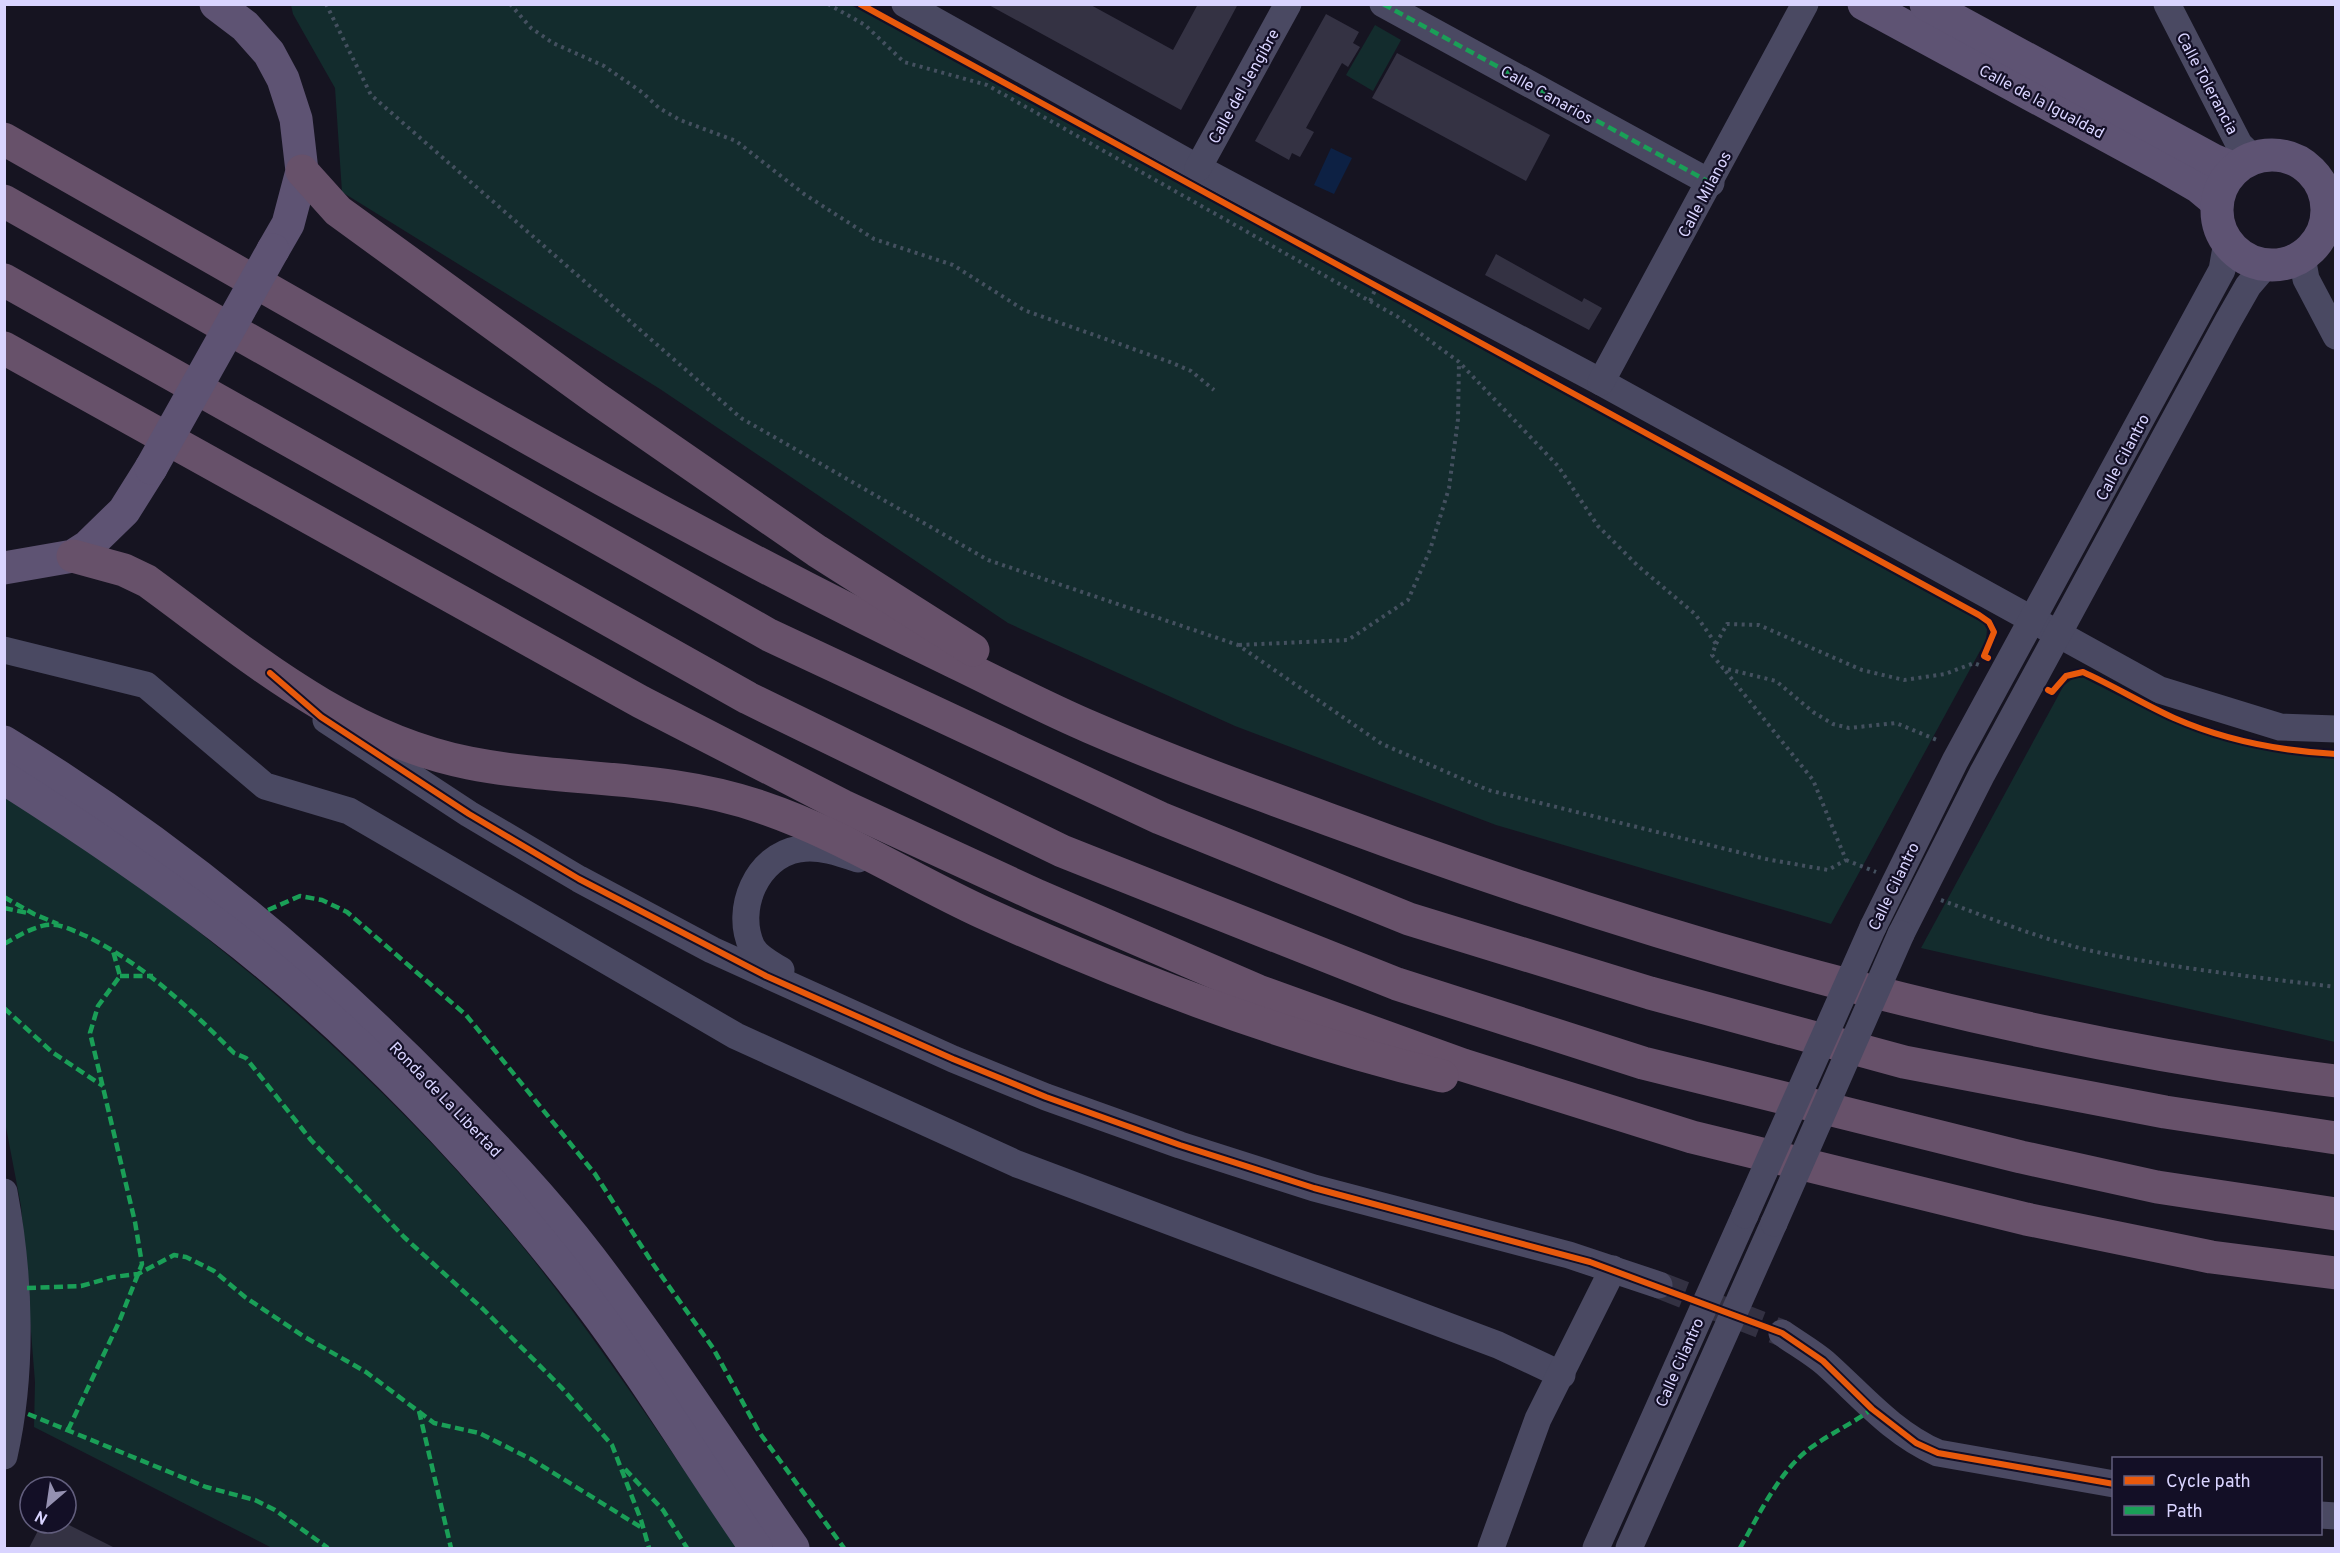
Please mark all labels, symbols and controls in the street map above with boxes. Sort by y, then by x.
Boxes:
street label: Calle del Jengibre [1205,26,1285,148]
street label: Calle Tolerancia [2171,29,2242,138]
street label: Calle de la Igualdad [1975,61,2107,144]
street label: Calle Canarios [1496,62,1596,129]
street label: Calle Milanos [1675,148,1737,241]
street label: Calle Cilantro [2092,411,2155,505]
street label: Calle Cilantro [1865,839,1925,934]
street label: Ronda de La Libertad [384,1038,505,1162]
street label: Calle Cilantro [1652,1315,1709,1411]
legend [2112,1457,2322,1535]
text: Cycle path [2166,1471,2251,1494]
north arrow [18,1475,78,1535]
text: Path [2166,1501,2203,1524]
text: N [32,1505,52,1528]

